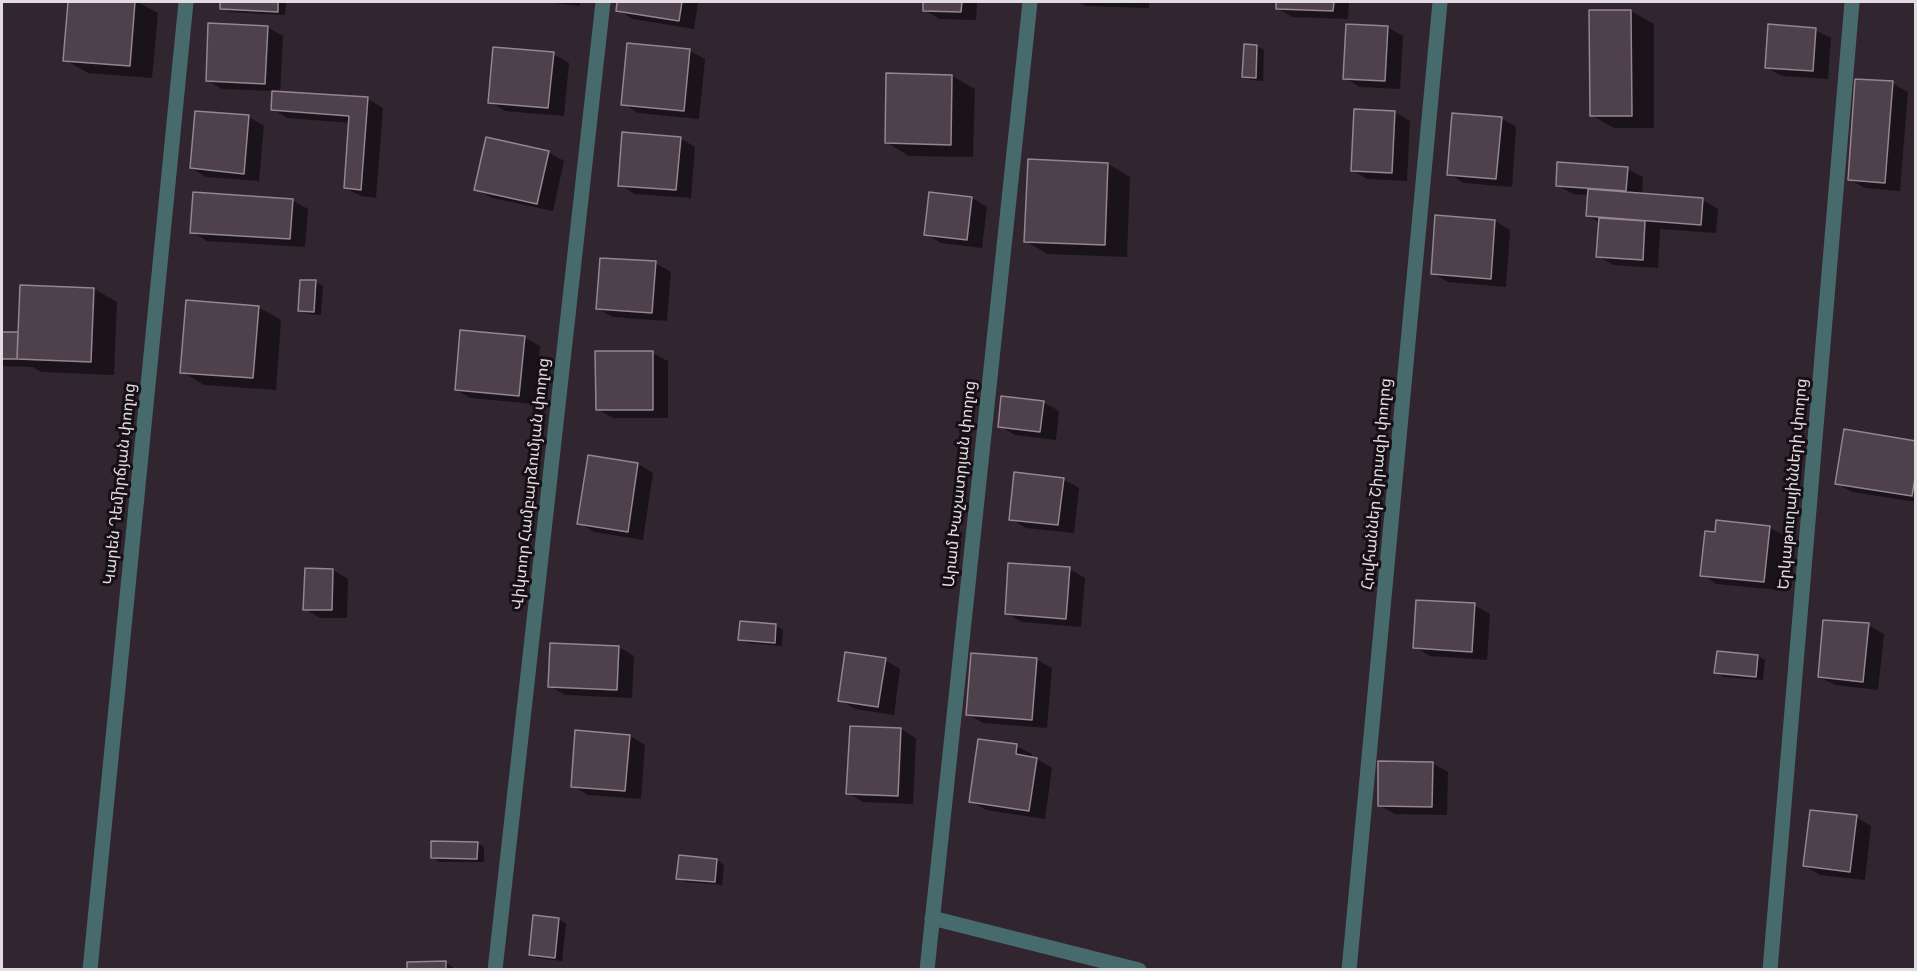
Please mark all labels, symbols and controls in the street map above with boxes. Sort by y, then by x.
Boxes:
street label: Վիկտոր Համբարձումյան փողոց [508,357,554,611]
street label: Հովհաններ Շիրազի փողոց [1358,377,1396,591]
street label: Երկաթուղայինների փողոց [1774,378,1812,590]
street label: Արամ Խաչատրյան փողոց [940,380,980,588]
street label: Կարեն Դեմիրճյան փողոց [100,382,140,586]

